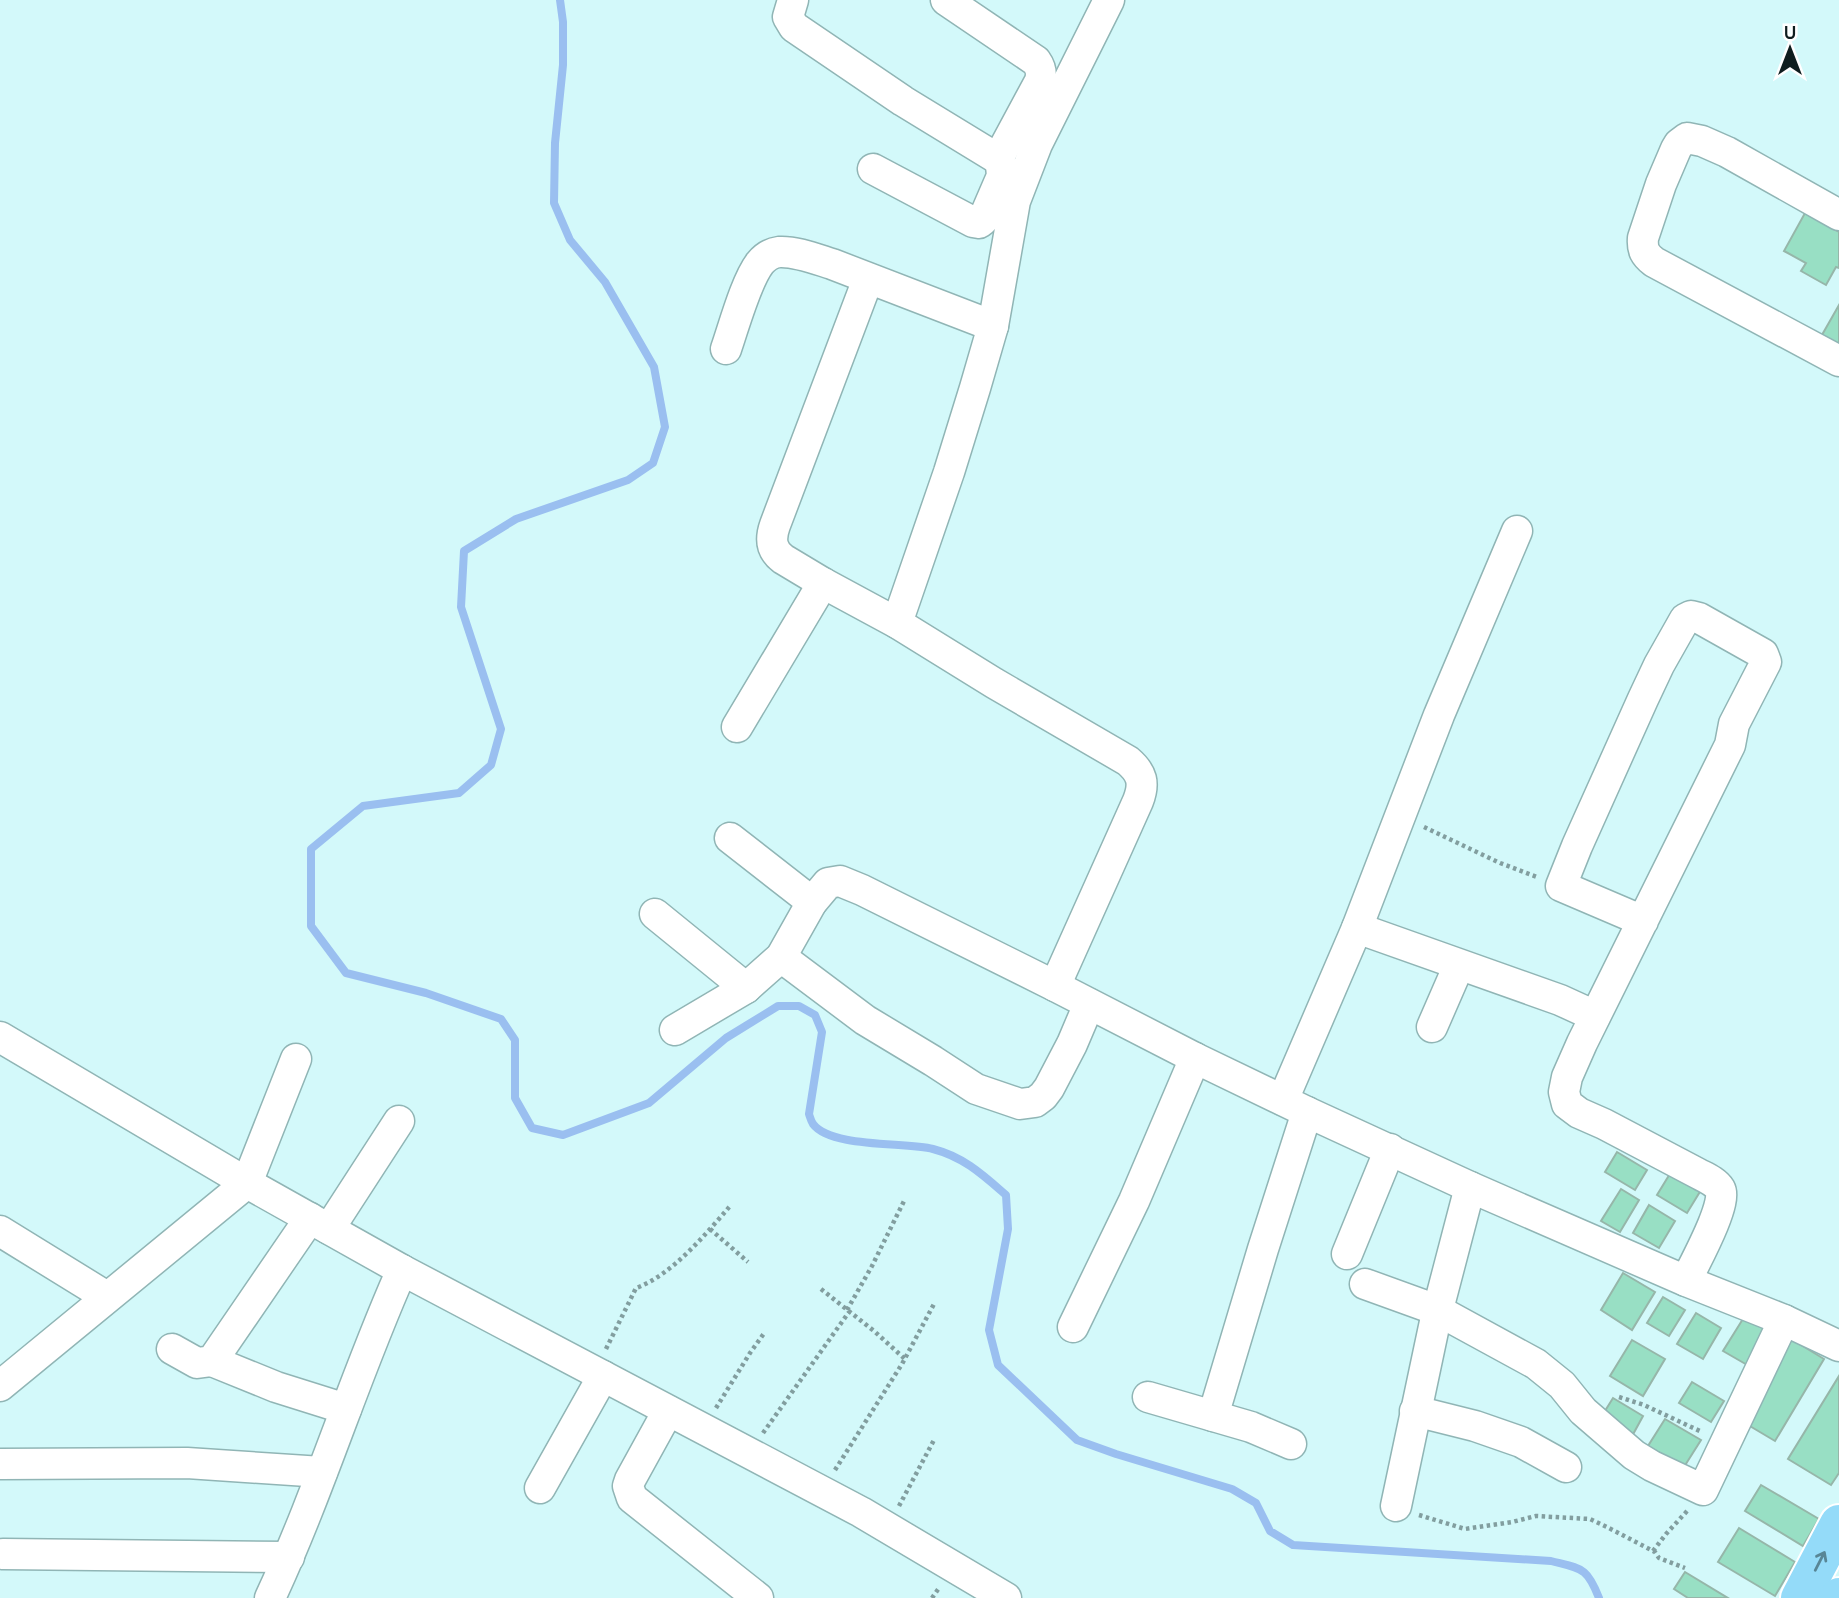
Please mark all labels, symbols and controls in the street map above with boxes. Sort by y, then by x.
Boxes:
north arrow [1755,14,1825,84]
text: U [1783,22,1797,44]
one-way arrow [1813,1551,1827,1572]

